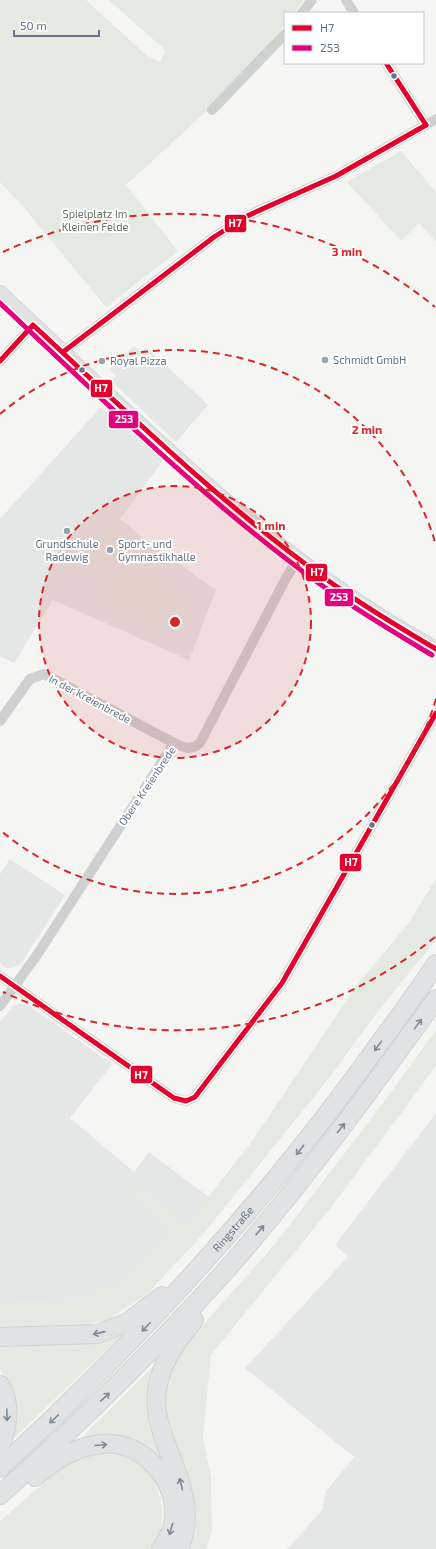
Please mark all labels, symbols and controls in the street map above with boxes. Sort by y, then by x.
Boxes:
scale bar [14,12,99,38]
legend [284,12,424,64]
text: 50 m [20,18,47,32]
text: H7 [320,20,334,34]
text: 253 [320,40,340,54]
unlabelled marker [389,71,399,81]
park label: Spielplatz Im Kleinen Felde [62,207,128,233]
line badge: H7 [224,214,247,233]
text: H7 [228,216,242,229]
text: 3 min [332,244,362,258]
place label: Schmidt GmbH [333,353,406,366]
place label: Royal Pizza [110,354,167,367]
marker: Schmidt GmbH [320,355,330,365]
marker: Royal Pizza [97,356,107,366]
unlabelled marker [77,365,87,375]
line badge: H7 [90,379,113,398]
text: H7 [94,381,108,394]
line badge: 253 [108,410,139,429]
text: 253 [115,412,133,425]
text: 2 min [352,422,382,436]
text: 1 min [257,518,285,532]
marker: Grundschule Radewig [62,526,72,536]
place label: Grundschule Radewig [35,537,99,563]
place label: Sport- und Gymnastikhalle [118,537,196,563]
marker: Sport- und Gymnastikhalle [105,545,115,555]
line badge: H7 [305,563,328,582]
text: H7 [310,565,324,578]
line badge: 253 [324,588,354,607]
text: 253 [330,590,348,603]
centre of rings [168,615,182,629]
street label: In der Kreienbrede [47,671,134,726]
street label: Obere Kreienbrede [115,744,178,828]
unlabelled marker [367,820,377,830]
line badge: H7 [339,853,362,872]
text: H7 [344,855,358,868]
one-way arrow [414,1018,422,1029]
one-way arrow [374,1040,382,1051]
line badge: H7 [130,1065,153,1084]
text: H7 [134,1068,148,1081]
one-way arrow [337,1123,346,1134]
one-way arrow [296,1144,304,1155]
street label: Ringstraße [209,1203,256,1254]
one-way arrow [255,1224,264,1235]
one-way arrow [141,1322,151,1332]
one-way arrow [93,1329,106,1337]
one-way arrow [100,1392,110,1402]
one-way arrow [3,1408,11,1421]
one-way arrow [49,1414,59,1424]
one-way arrow [94,1441,107,1448]
one-way arrow [177,1478,184,1491]
one-way arrow [167,1523,174,1536]

